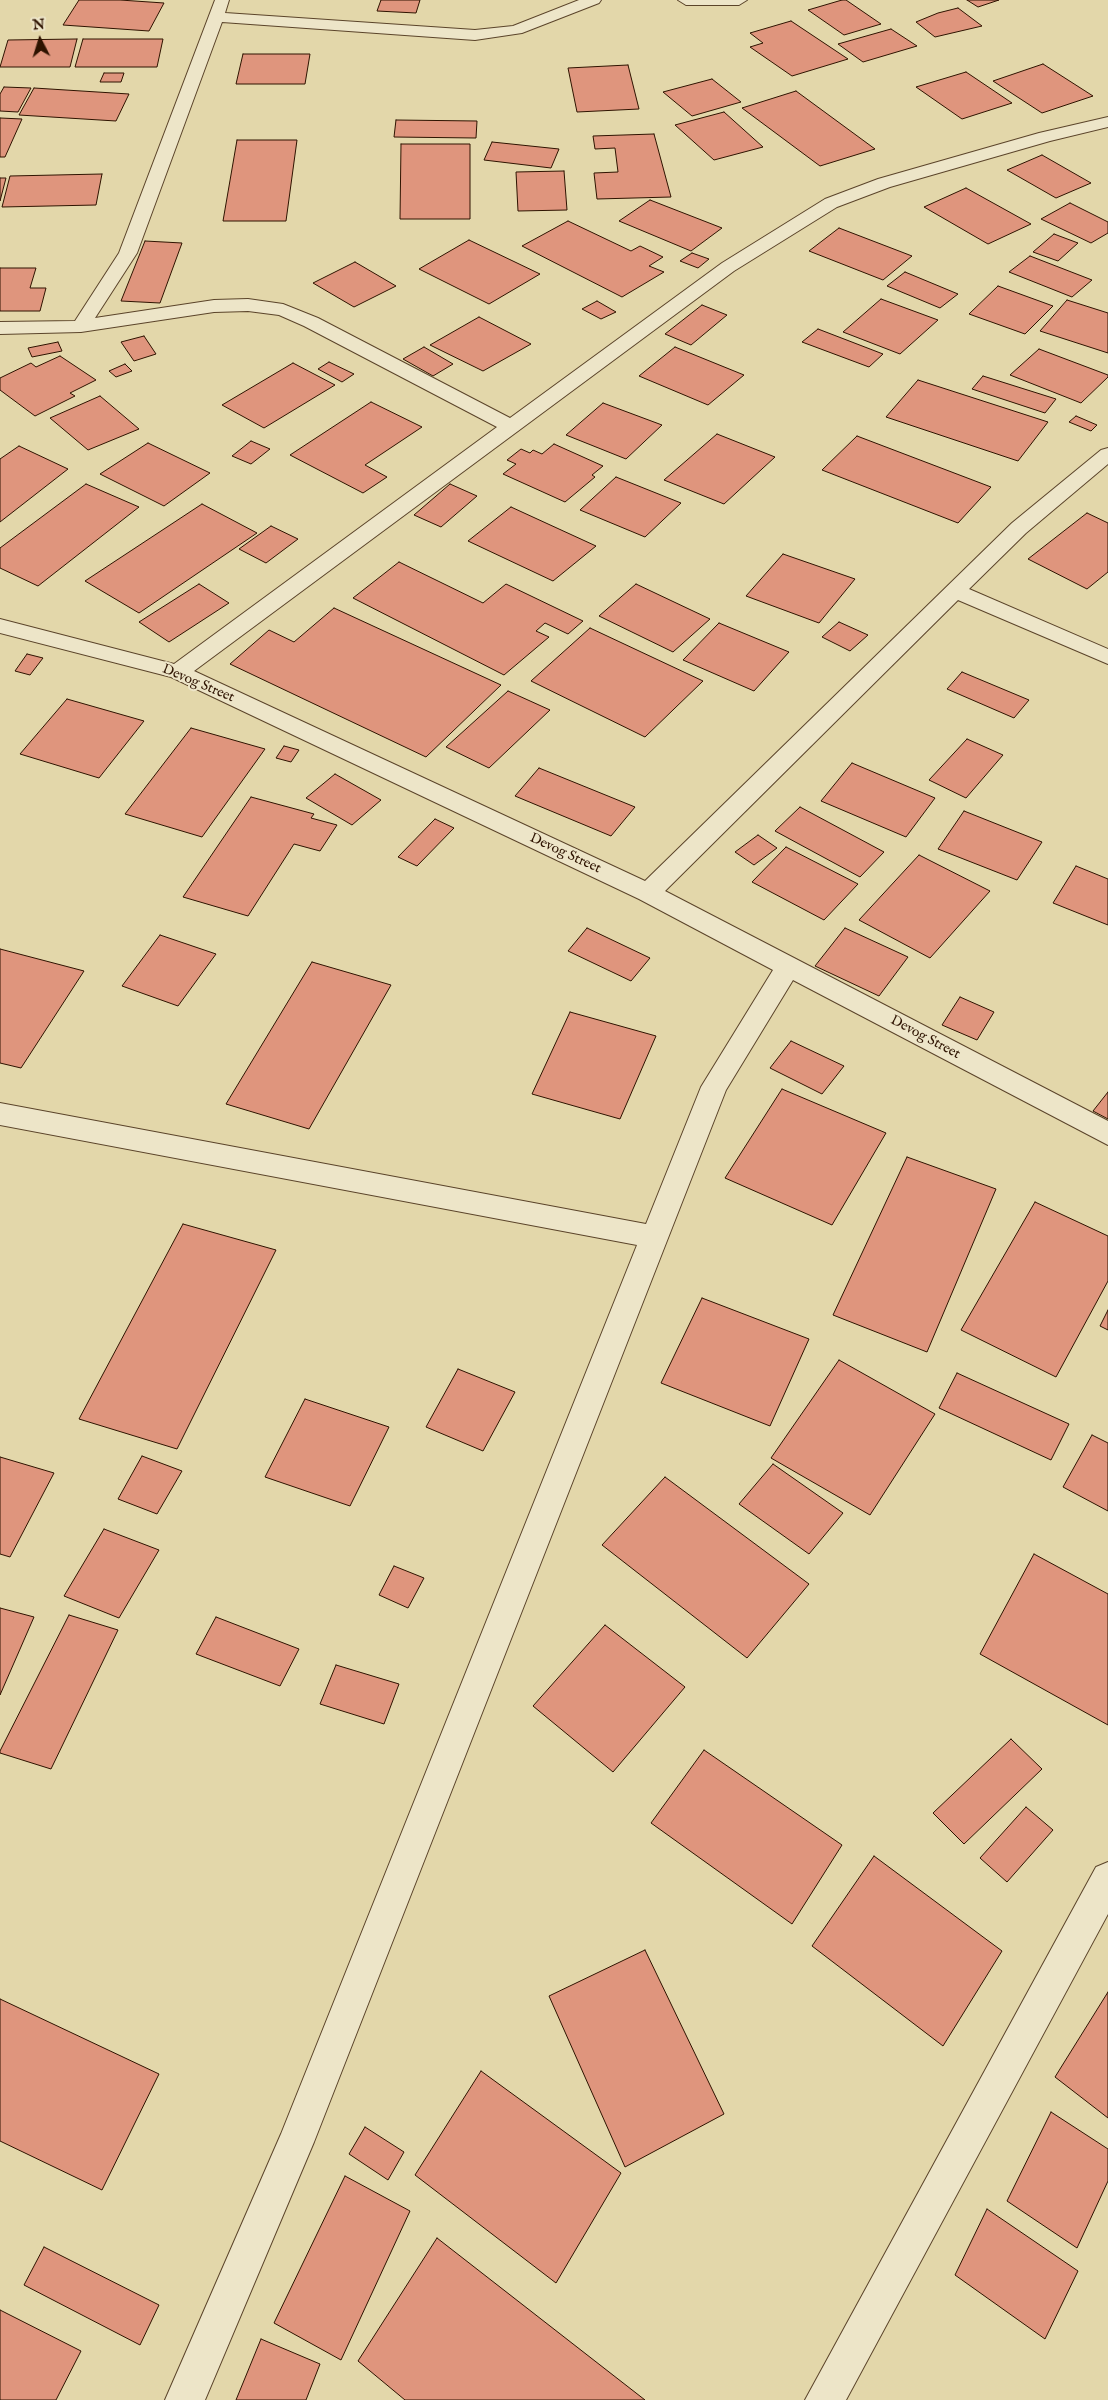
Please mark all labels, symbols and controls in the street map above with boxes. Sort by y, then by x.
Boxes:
north arrow [15,15,65,65]
text: N [32,16,46,35]
street label: Devog Street [159,661,237,707]
street label: Devog Street [527,830,603,878]
street label: Devog Street [887,1013,963,1063]

